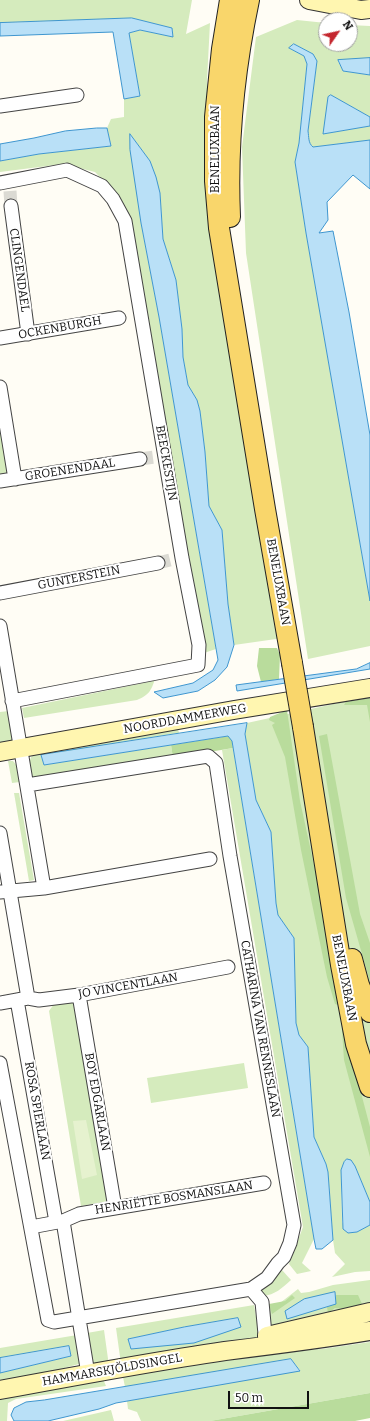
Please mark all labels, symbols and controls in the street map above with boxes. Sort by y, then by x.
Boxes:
north arrow [318,12,358,52]
text: N [340,18,355,33]
street label: BENELUXBAAN [209,105,223,193]
street label: CLINGENDAEL [6,227,32,313]
street label: OCKENBURGH [17,314,103,342]
street label: BEECKESTIJN [152,424,180,502]
street label: GROENENDAAL [24,456,116,484]
street label: BENELUXBAAN [263,538,293,626]
street label: GUNTERSTEIN [36,563,122,593]
street label: NOORDDAMMERWEG [122,701,248,737]
street label: BENELUXBAAN [329,934,359,1022]
street label: CATHARINA VAN RENNESLAAN [237,939,283,1119]
street label: JO VINCENTLAAN [77,970,179,1002]
street label: BOY EDGARLAAN [81,1052,113,1152]
street label: ROSA SPIERLAAN [21,1060,53,1162]
street label: HENRIËTTE BOSMANSLAAN [94,1178,254,1218]
street label: HAMMARSKJÖLDSINGEL [41,1351,183,1389]
scale bar [230,1383,311,1409]
text: 50 m [235,1391,263,1405]

